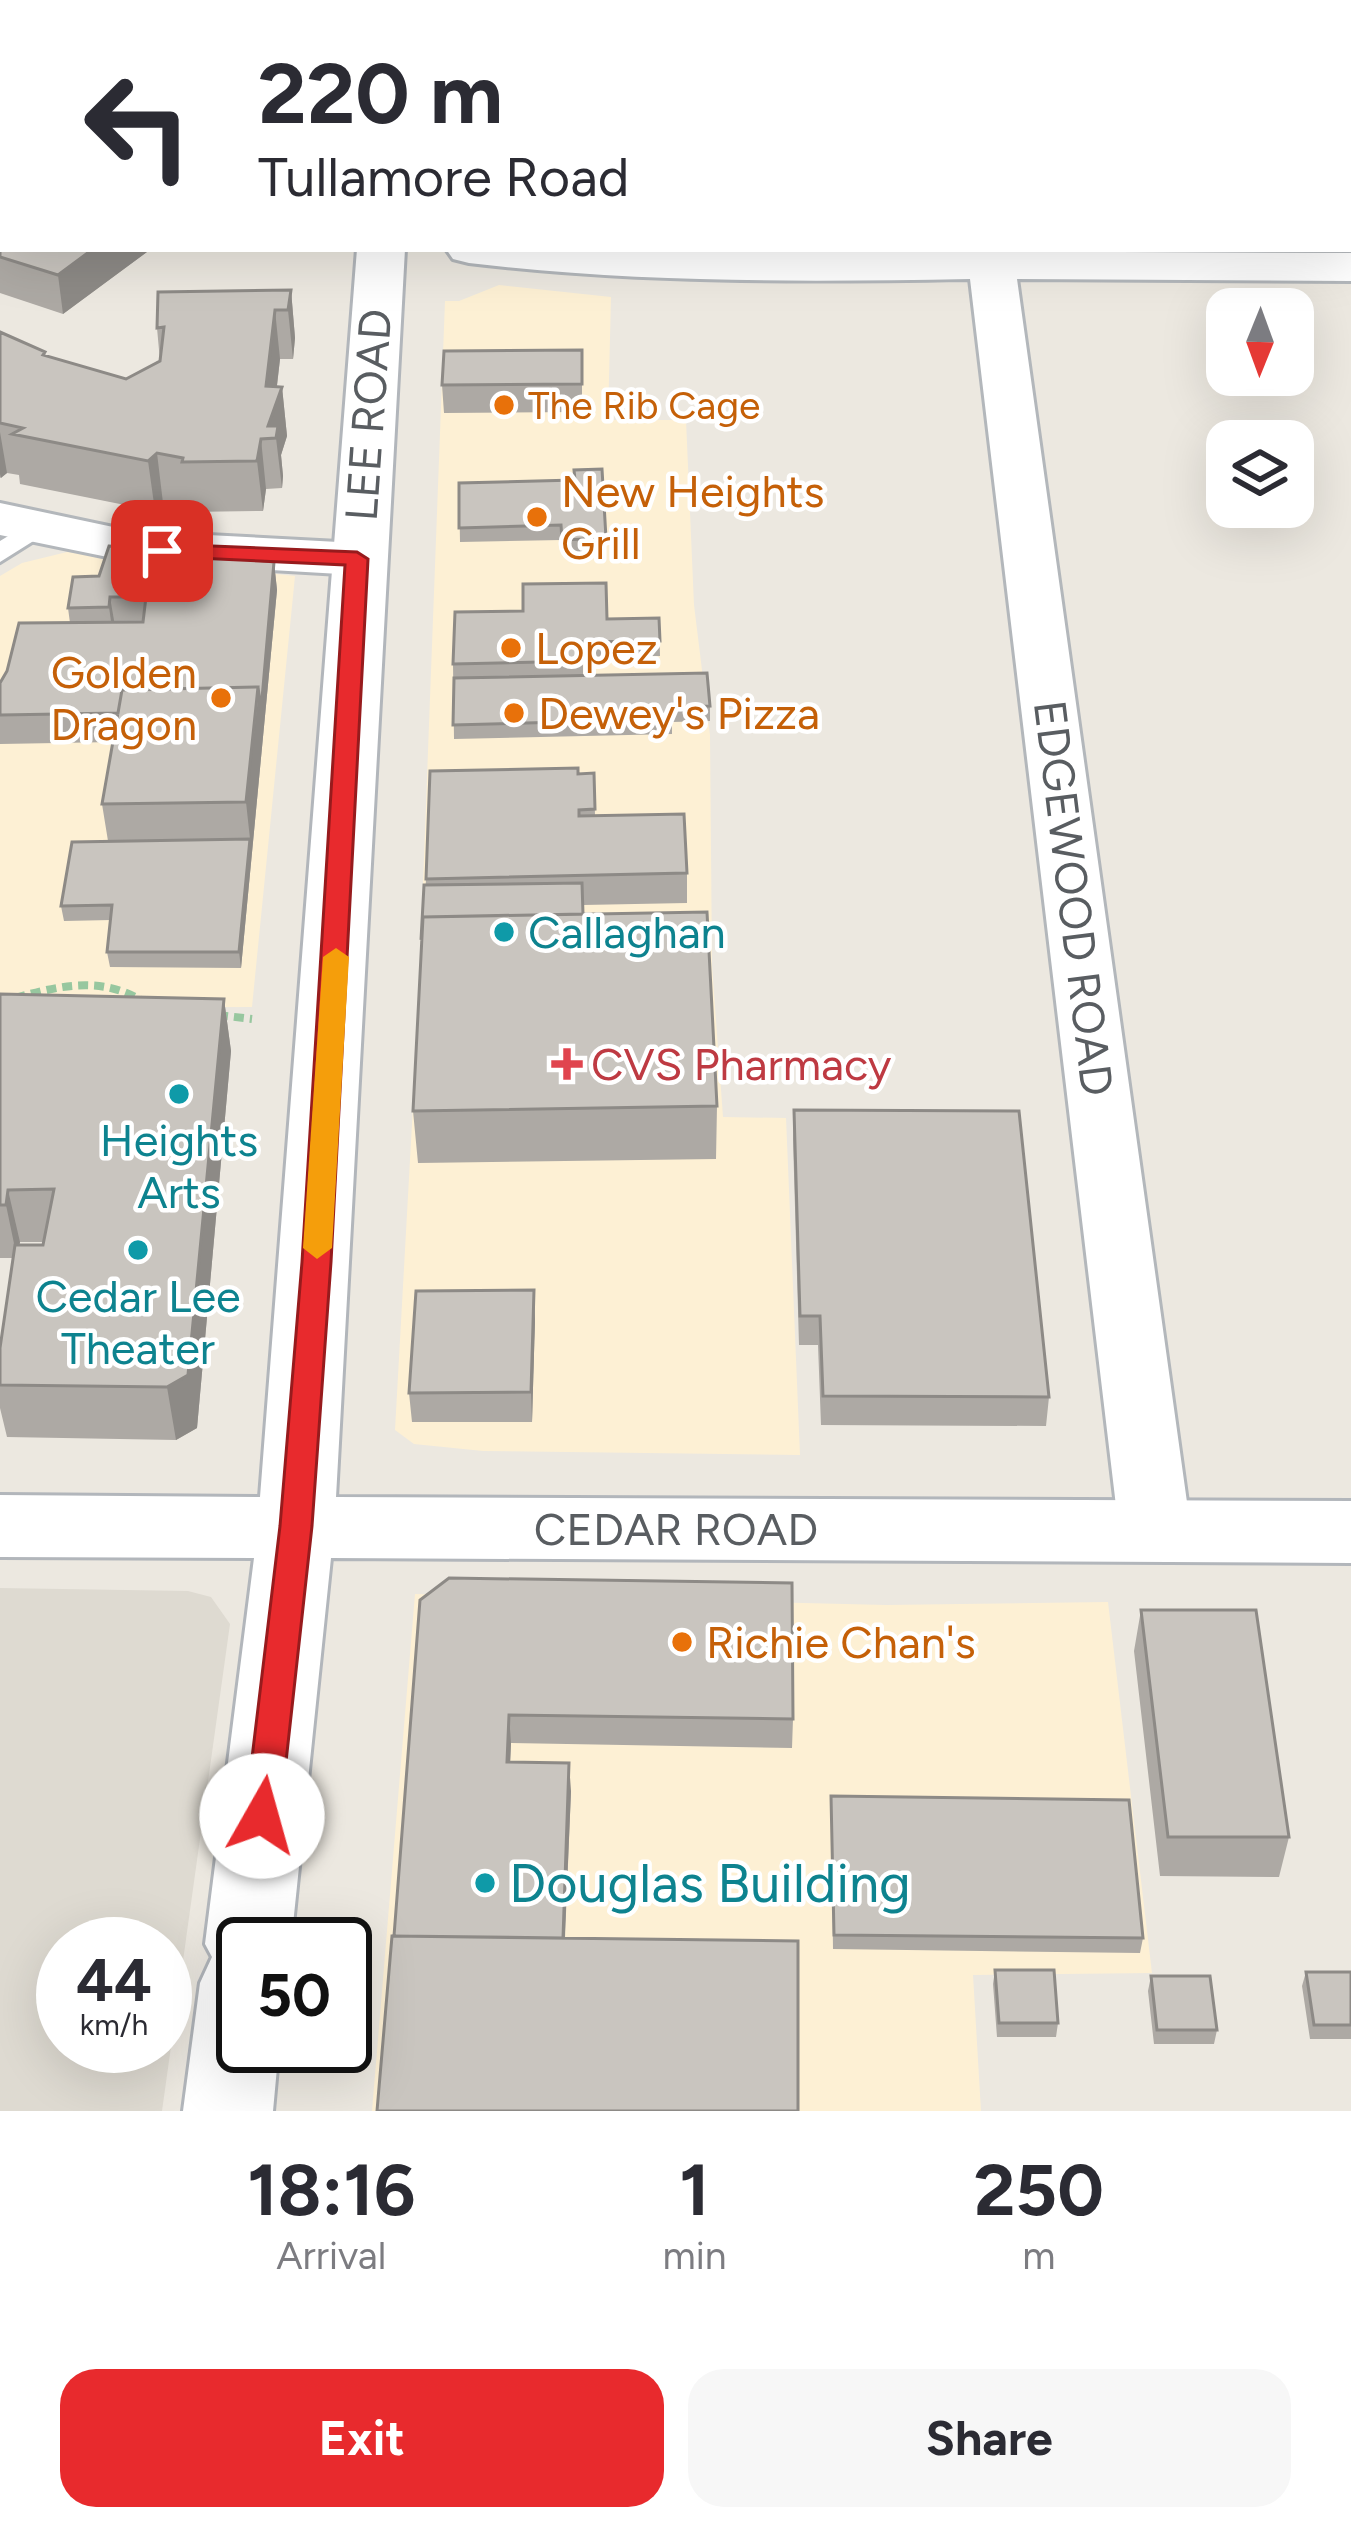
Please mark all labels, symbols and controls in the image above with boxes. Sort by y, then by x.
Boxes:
text: 220 m [258,43,503,144]
icon: left [60,48,216,204]
text: Tullamore Road [258,145,629,210]
north arrow [1206,288,1314,396]
map controls [1206,288,1314,528]
street label: LEE ROAD [334,307,402,523]
place label: The Rib Cage [528,382,760,429]
marker: The Rib Cage [491,392,517,418]
button: layers [1206,420,1314,528]
place label: New Heights Grill [561,464,825,570]
pin [111,500,213,602]
marker: New Heights Grill [524,504,550,530]
icon: arrive [129,518,195,584]
place label: Lopez [535,621,658,675]
marker: Lopez [498,635,524,661]
place label: Golden Dragon [50,645,197,751]
marker: Golden Dragon [208,685,234,711]
place label: Dewey's Pizza [538,686,820,740]
street label: EDGEWOOD ROAD [1023,697,1125,1099]
marker: Dewey's Pizza [501,700,527,726]
place label: Callaghan [528,905,726,959]
marker: Callaghan [491,919,517,945]
place label: CVS Pharmacy [591,1037,892,1091]
marker: CVS Pharmacy [554,1051,580,1077]
marker: Heights Arts [166,1081,192,1107]
place label: Heights Arts [100,1113,258,1219]
marker: Cedar Lee Theater [125,1237,151,1263]
place label: Cedar Lee Theater [35,1269,241,1375]
street label: CEDAR ROAD [534,1502,818,1556]
place label: Richie Chan's [706,1615,976,1669]
marker: Richie Chan's [669,1629,695,1655]
position arrow [199,1753,325,1879]
place label: Douglas Building [509,1851,911,1916]
marker: Douglas Building [472,1870,498,1896]
speed limit sign: 50 [216,1917,372,2073]
text: 44 [76,1944,152,2016]
text: km/h [80,2006,148,2043]
text: 18:16 [247,2147,415,2233]
text: 1 [679,2147,710,2233]
text: 250 [974,2147,1104,2233]
text: Arrival [276,2232,386,2279]
text: min [663,2232,727,2279]
text: m [1022,2232,1055,2279]
button: Exit [60,2369,664,2507]
button: Share [688,2369,1291,2507]

